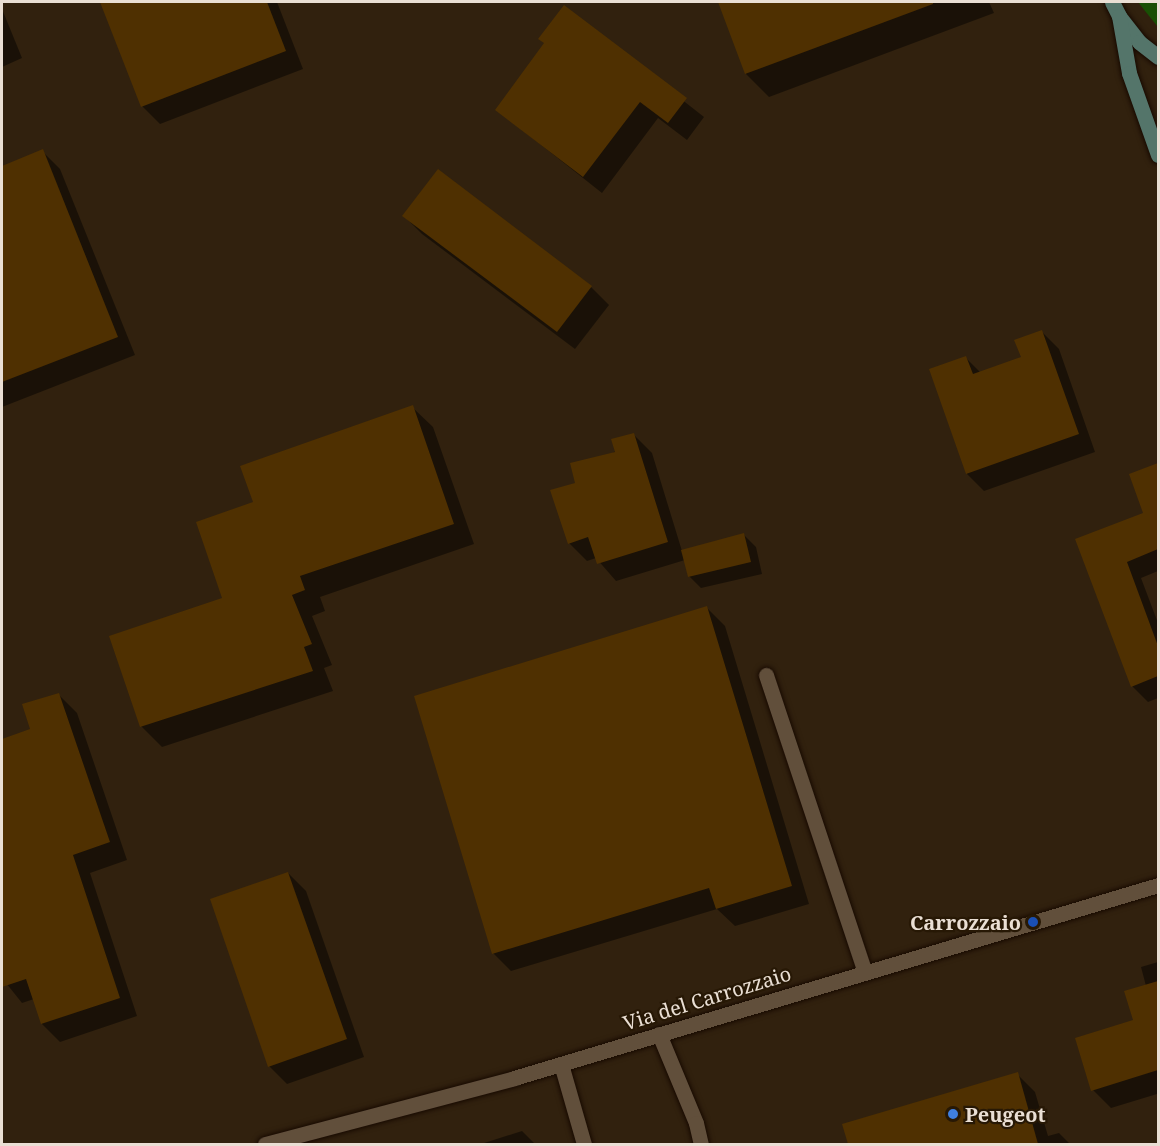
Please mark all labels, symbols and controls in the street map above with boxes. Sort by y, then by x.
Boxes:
place label: Carrozzaio [910,910,1021,934]
marker: Carrozzaio [1026,915,1040,929]
street label: Via del Carrozzaio [620,961,794,1035]
place label: Peugeot [965,1102,1046,1126]
marker: Peugeot [946,1107,960,1121]

